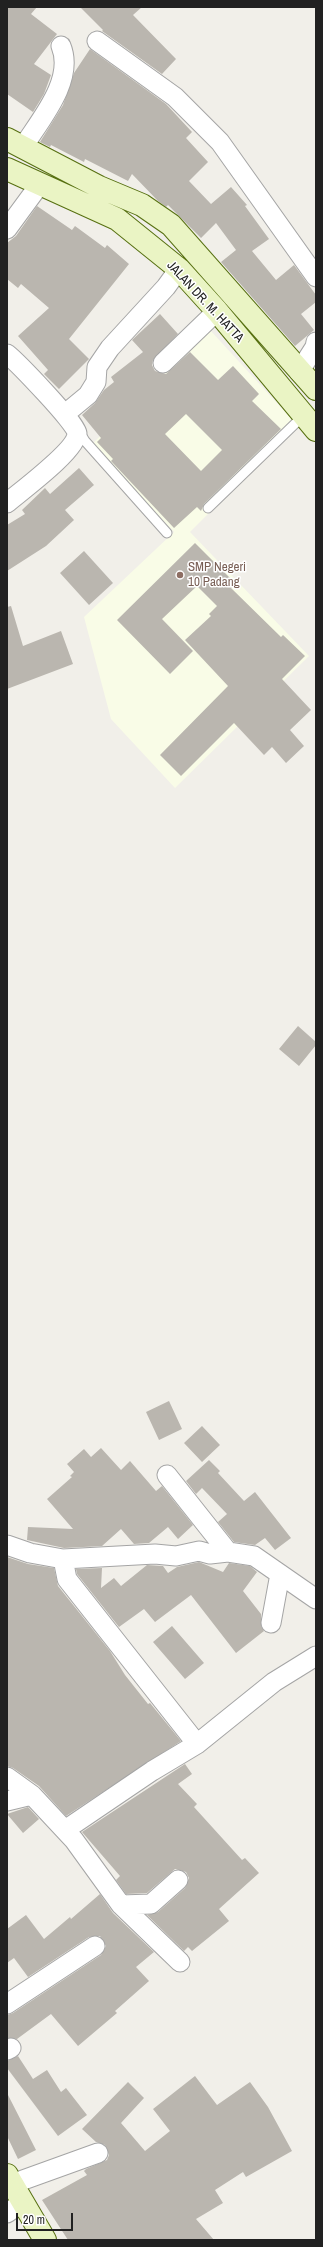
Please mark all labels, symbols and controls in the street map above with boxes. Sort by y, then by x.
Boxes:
street label: JALAN DR. M. HATTA [163,258,247,346]
place label: SMP Negeri 10 Padang [188,560,246,591]
marker: SMP Negeri 10 Padang [175,570,185,580]
scale bar [18,2205,75,2231]
text: 20 m [23,2212,45,2228]

